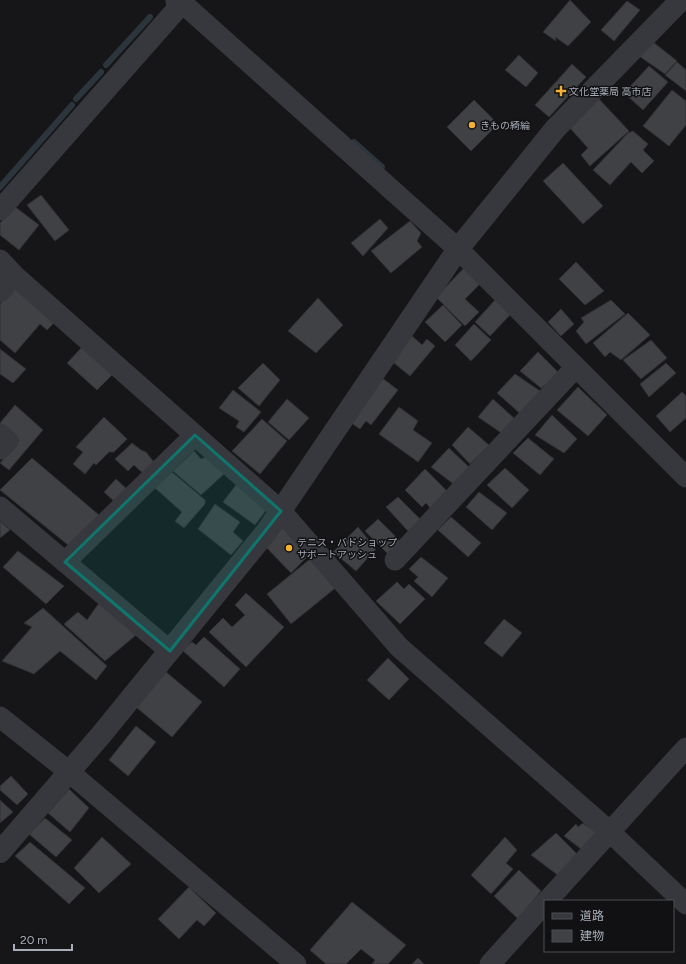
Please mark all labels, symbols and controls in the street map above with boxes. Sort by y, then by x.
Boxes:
place label: 文化堂薬局 高市店 [569,85,651,98]
marker: 文化堂薬局 高市店 [556,86,566,96]
place label: きもの綺綸 [480,119,530,132]
marker: きもの綺綸 [467,120,477,130]
place label: テニス・バドショップ サポートアッシュ [297,536,397,561]
marker: テニス・バドショップ サポートアッシュ [284,543,294,553]
legend [544,900,674,952]
text: 道路 [580,909,604,923]
scale bar [14,926,72,952]
text: 建物 [580,929,604,943]
text: 20 m [20,933,48,947]

